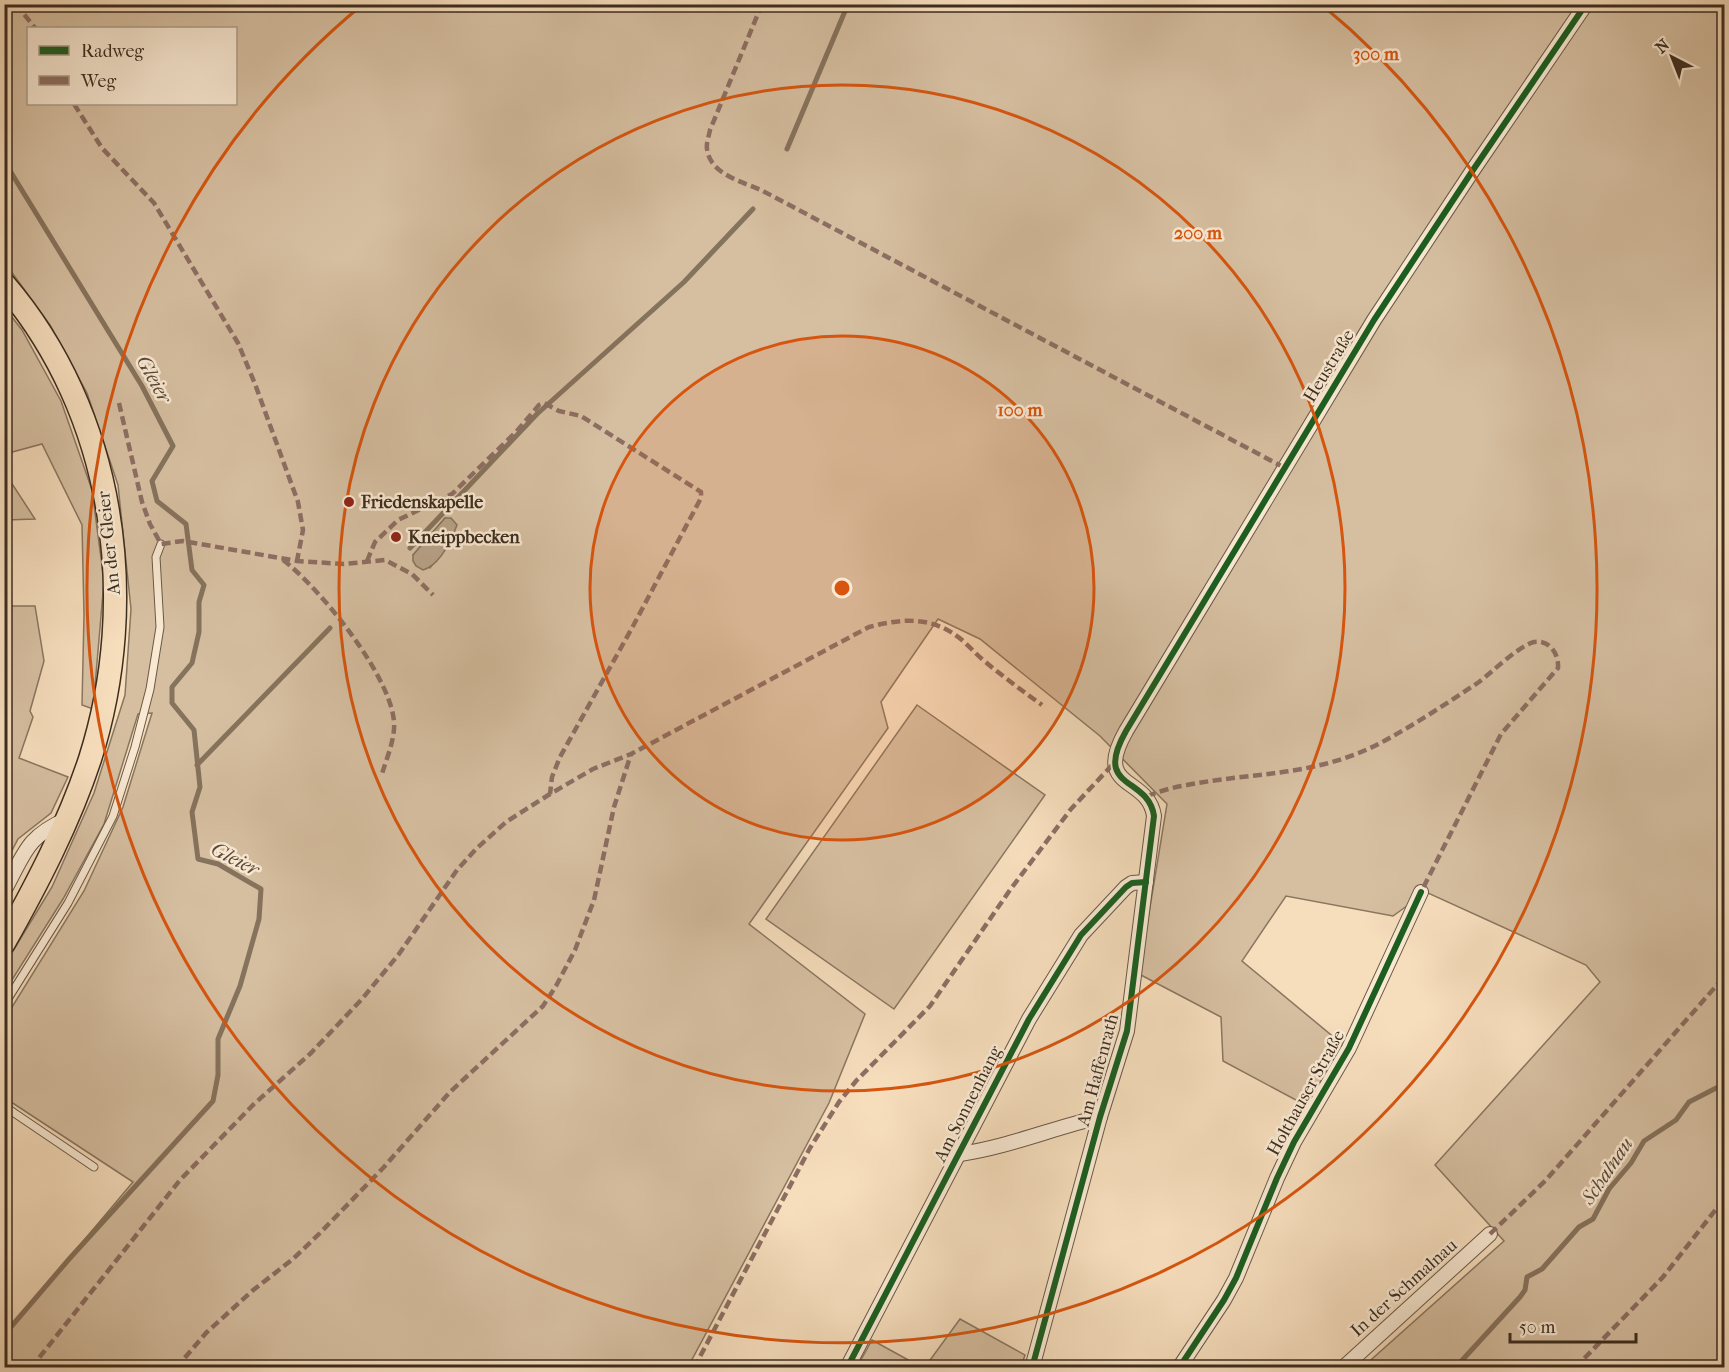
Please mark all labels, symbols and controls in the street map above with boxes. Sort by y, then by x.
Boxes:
legend [27,27,237,105]
north arrow [1642,27,1702,87]
text: N [1651,35,1674,57]
text: Radweg [81,41,144,62]
text: 300 m [1353,44,1400,65]
text: Weg [80,71,116,92]
text: 200 m [1174,223,1223,244]
street label: Heustraße [1299,326,1359,406]
water label: Gleier [132,351,177,409]
text: 100 m [997,400,1044,421]
street label: An der Gleier [93,490,125,597]
place label: Friedenskapelle [360,492,483,513]
marker: Friedenskapelle [342,495,356,509]
place label: Kneippbecken [408,527,520,548]
marker: Kneippbecken [389,530,403,544]
centre of rings [832,578,852,598]
water label: Gleier [207,837,265,882]
street label: Am Haffenrath [1073,1011,1123,1129]
street label: Holthauser Straße [1263,1026,1349,1159]
street label: Am Sonnenhang [929,1042,1006,1166]
water label: Schalnau [1576,1133,1638,1210]
street label: In der Schmalnau [1346,1235,1462,1341]
scale bar [1510,1306,1636,1344]
text: 50 m [1519,1317,1556,1338]

